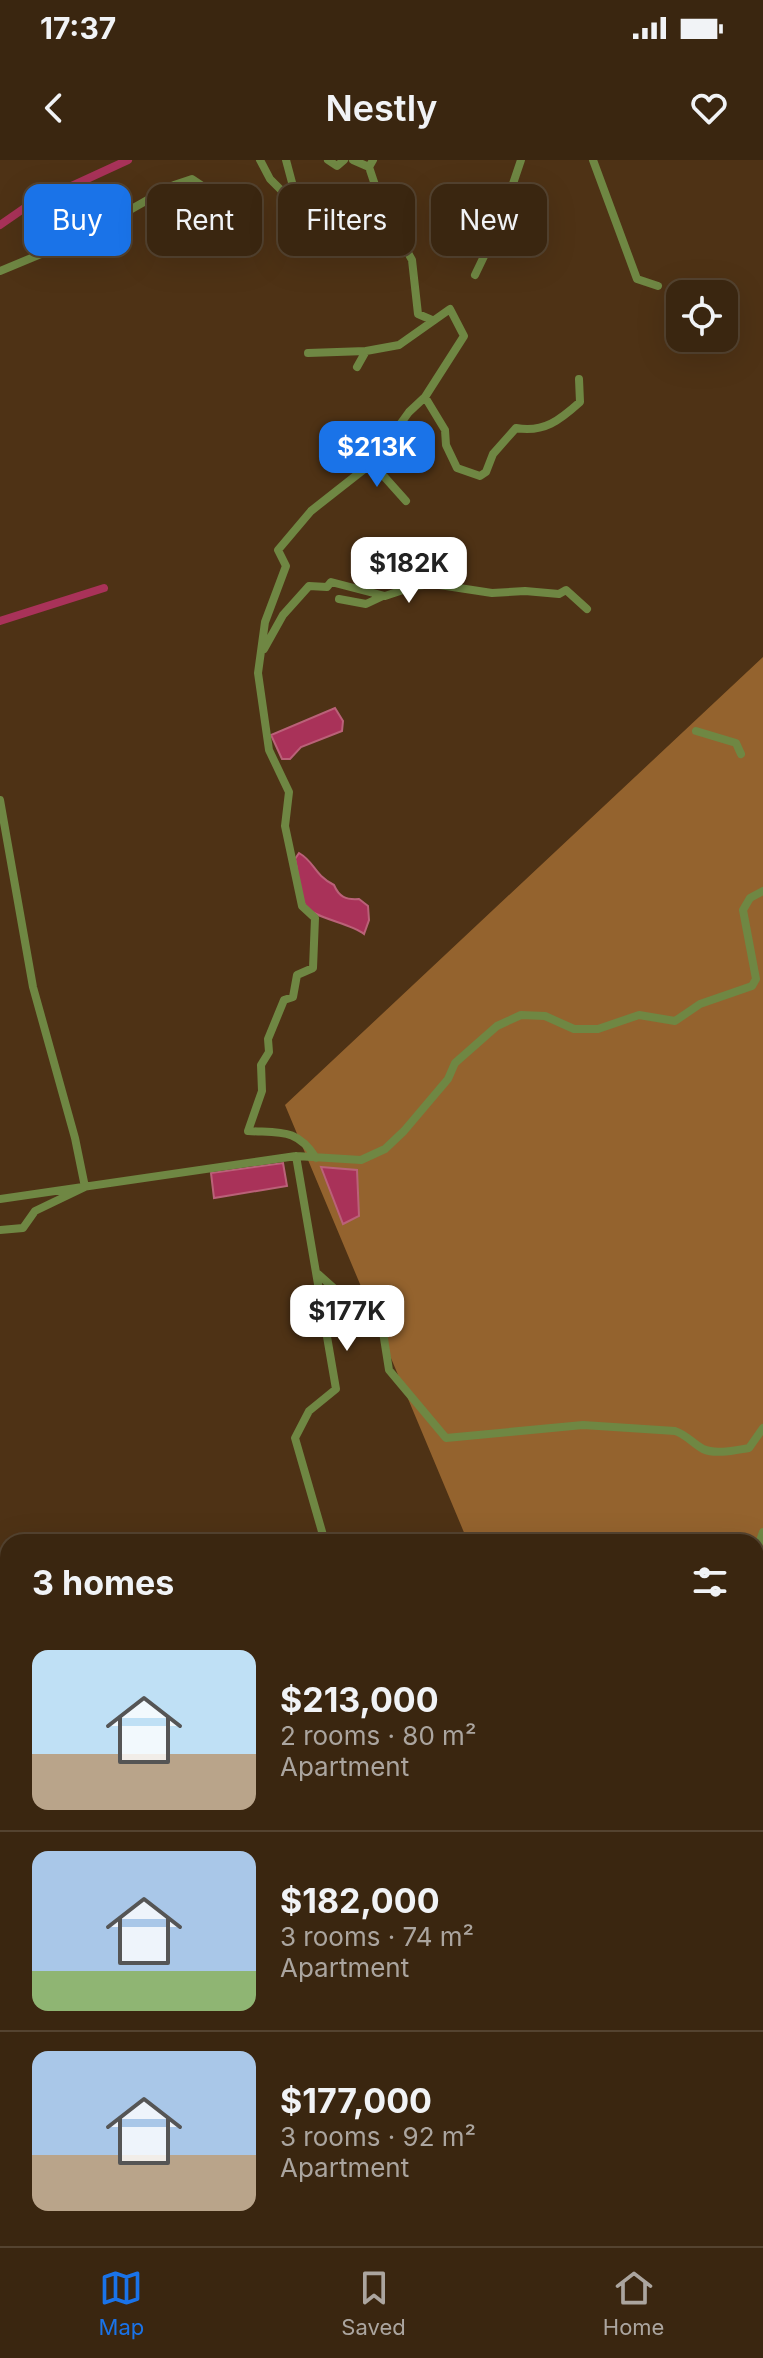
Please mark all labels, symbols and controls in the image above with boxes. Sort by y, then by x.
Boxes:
text: 17:37 [40,10,116,46]
icon: back [32,86,76,130]
text: Nestly [325,86,438,130]
icon: heart [687,86,731,130]
chip: Buy [24,184,131,256]
chip: Rent [147,184,262,256]
chip: Filters [278,184,415,256]
chip: New [431,184,547,256]
map controls [666,280,738,352]
button: locate [666,280,738,352]
pin: $213K [321,421,433,489]
text: $213K [337,431,417,462]
pin: $182K [353,537,465,605]
text: $182K [369,547,449,578]
pin: $177K [291,1285,403,1353]
text: $177K [308,1295,386,1326]
icon: filters [688,1560,732,1604]
text: 3 homes [32,1562,174,1603]
text: $213,000 [280,1679,439,1720]
icon: home [96,1682,192,1778]
text: 2 rooms · 80 m² [280,1720,476,1751]
text: Apartment [280,1751,409,1782]
text: $182,000 [280,1880,440,1921]
icon: home [96,1883,192,1979]
text: 3 rooms · 74 m² [280,1921,474,1952]
text: Apartment [280,1952,409,1983]
text: $177,000 [280,2080,432,2121]
icon: home [96,2083,192,2179]
text: 3 rooms · 92 m² [280,2121,476,2152]
text: Apartment [280,2152,409,2183]
tab: Map [99,2266,144,2340]
tab: Saved [341,2266,406,2340]
tab: Home [603,2266,664,2340]

